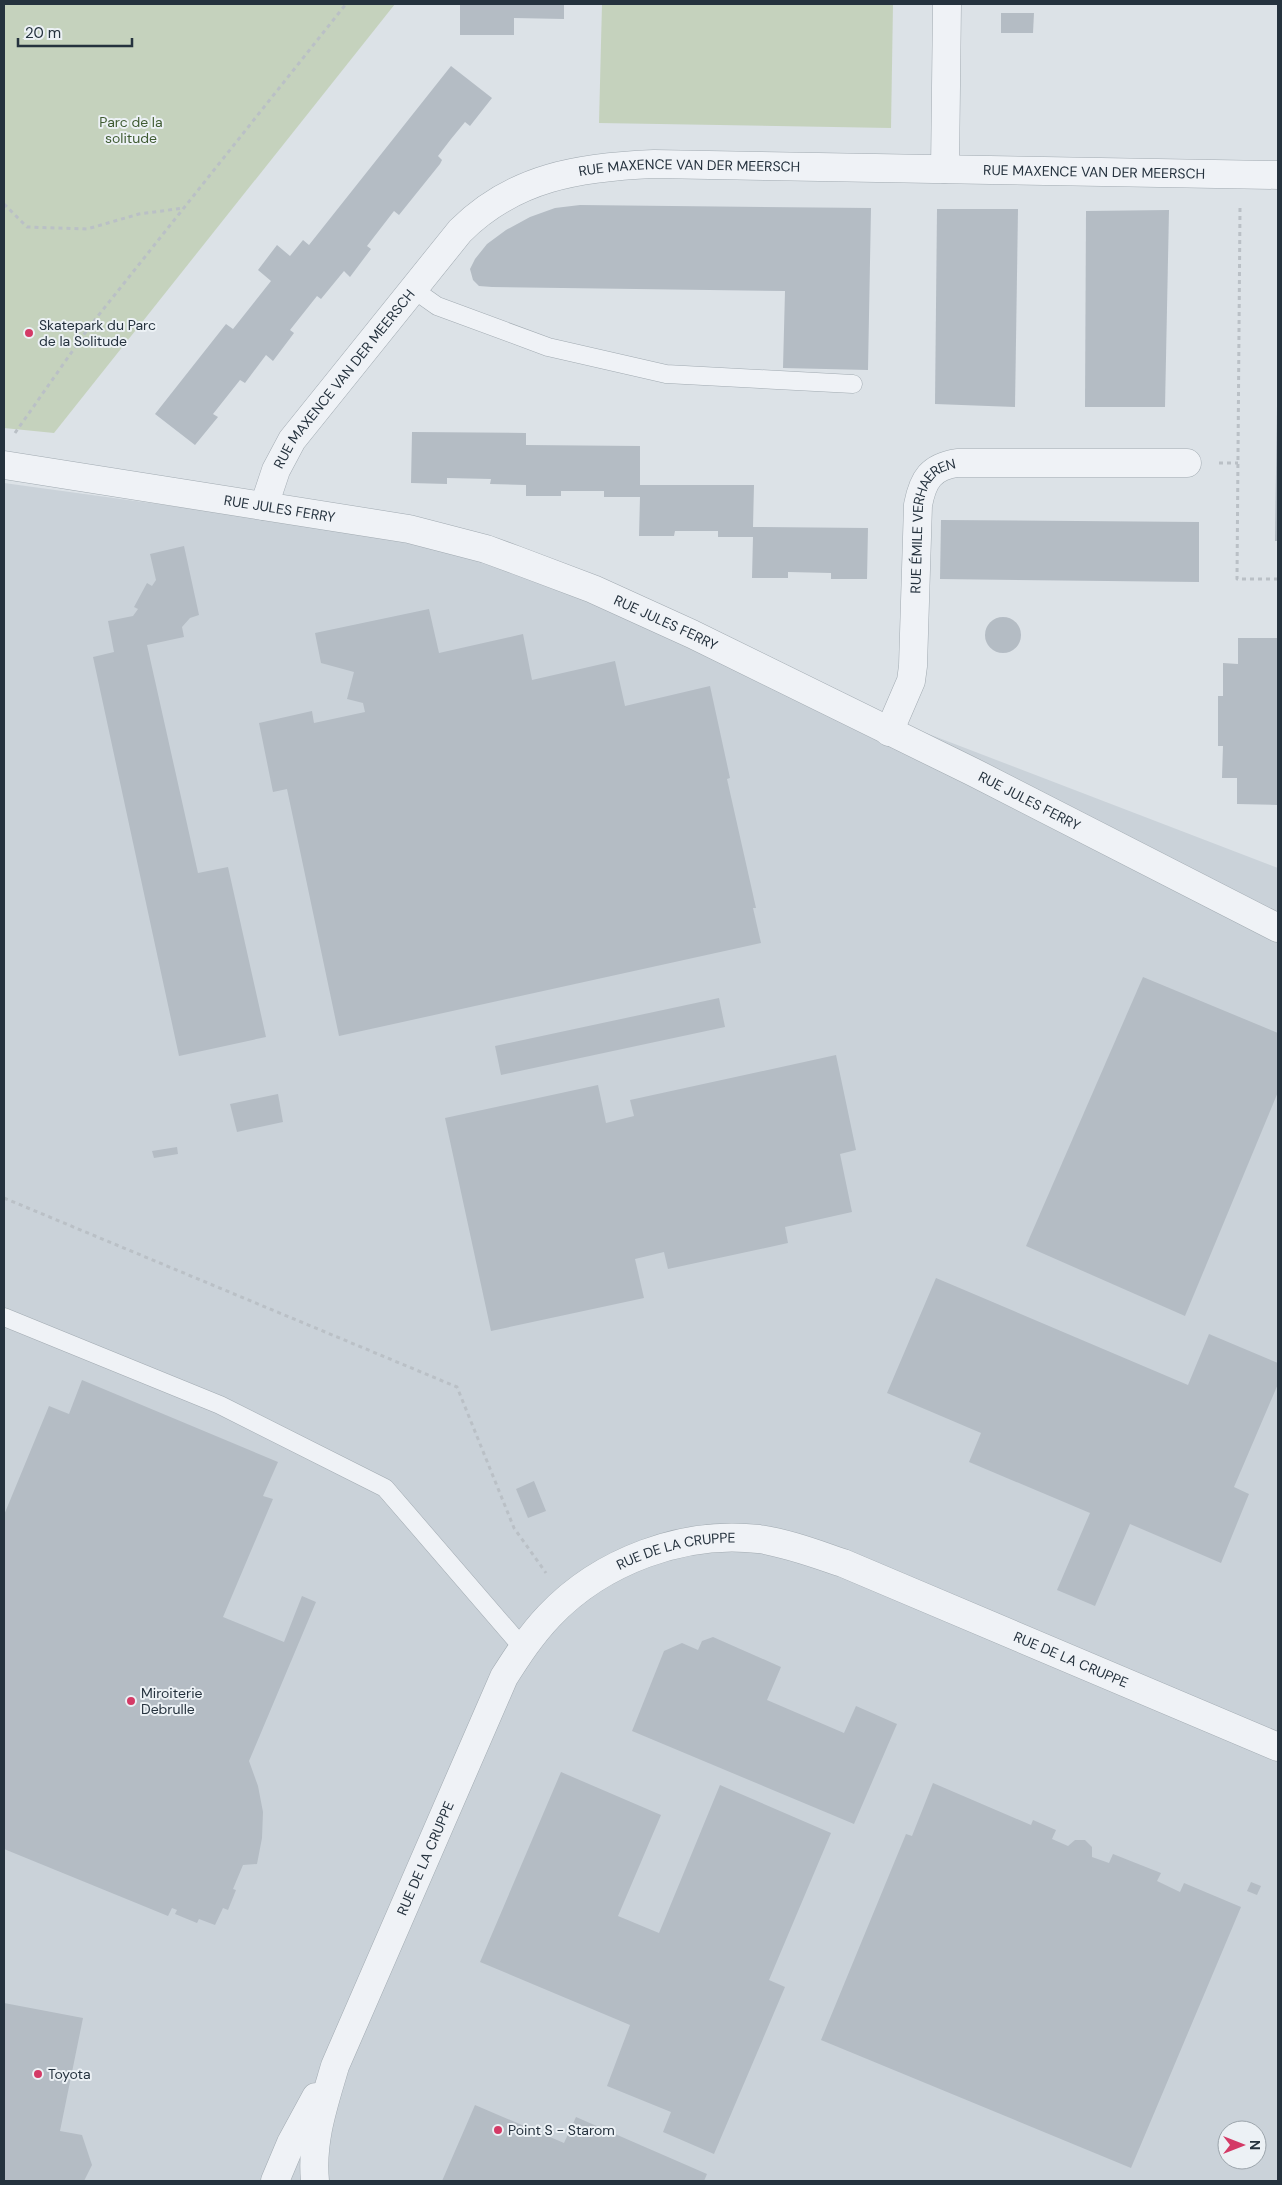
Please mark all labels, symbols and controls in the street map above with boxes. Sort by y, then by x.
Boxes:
scale bar [18,15,131,47]
text: 20 m [25,23,61,43]
park label: Parc de la solitude [99,113,163,147]
street label: RUE MAXENCE VAN DER MEERSCH [577,155,800,180]
street label: RUE MAXENCE VAN DER MEERSCH [983,161,1205,183]
street label: RUE MAXENCE VAN DER MEERSCH [269,285,419,472]
place label: Skatepark du Parc de la Solitude [39,316,156,350]
marker: Skatepark du Parc de la Solitude [23,327,35,339]
street label: RUE ÉMILE VERHAEREN [906,454,957,594]
street label: RUE JULES FERRY [223,491,336,526]
street label: RUE JULES FERRY [611,591,721,654]
street label: RUE JULES FERRY [975,767,1084,834]
street label: RUE DE LA CRUPPE [613,1528,736,1574]
street label: RUE DE LA CRUPPE [1011,1627,1131,1692]
place label: Miroiterie Debrulle [141,1684,202,1718]
marker: Miroiterie Debrulle [125,1695,137,1707]
street label: RUE DE LA CRUPPE [393,1798,458,1918]
place label: Toyota [48,2065,91,2083]
marker: Toyota [32,2068,44,2080]
north arrow [1217,2120,1267,2170]
place label: Point S - Starom [508,2121,615,2139]
marker: Point S - Starom [492,2124,504,2136]
text: N [1246,2140,1264,2150]

